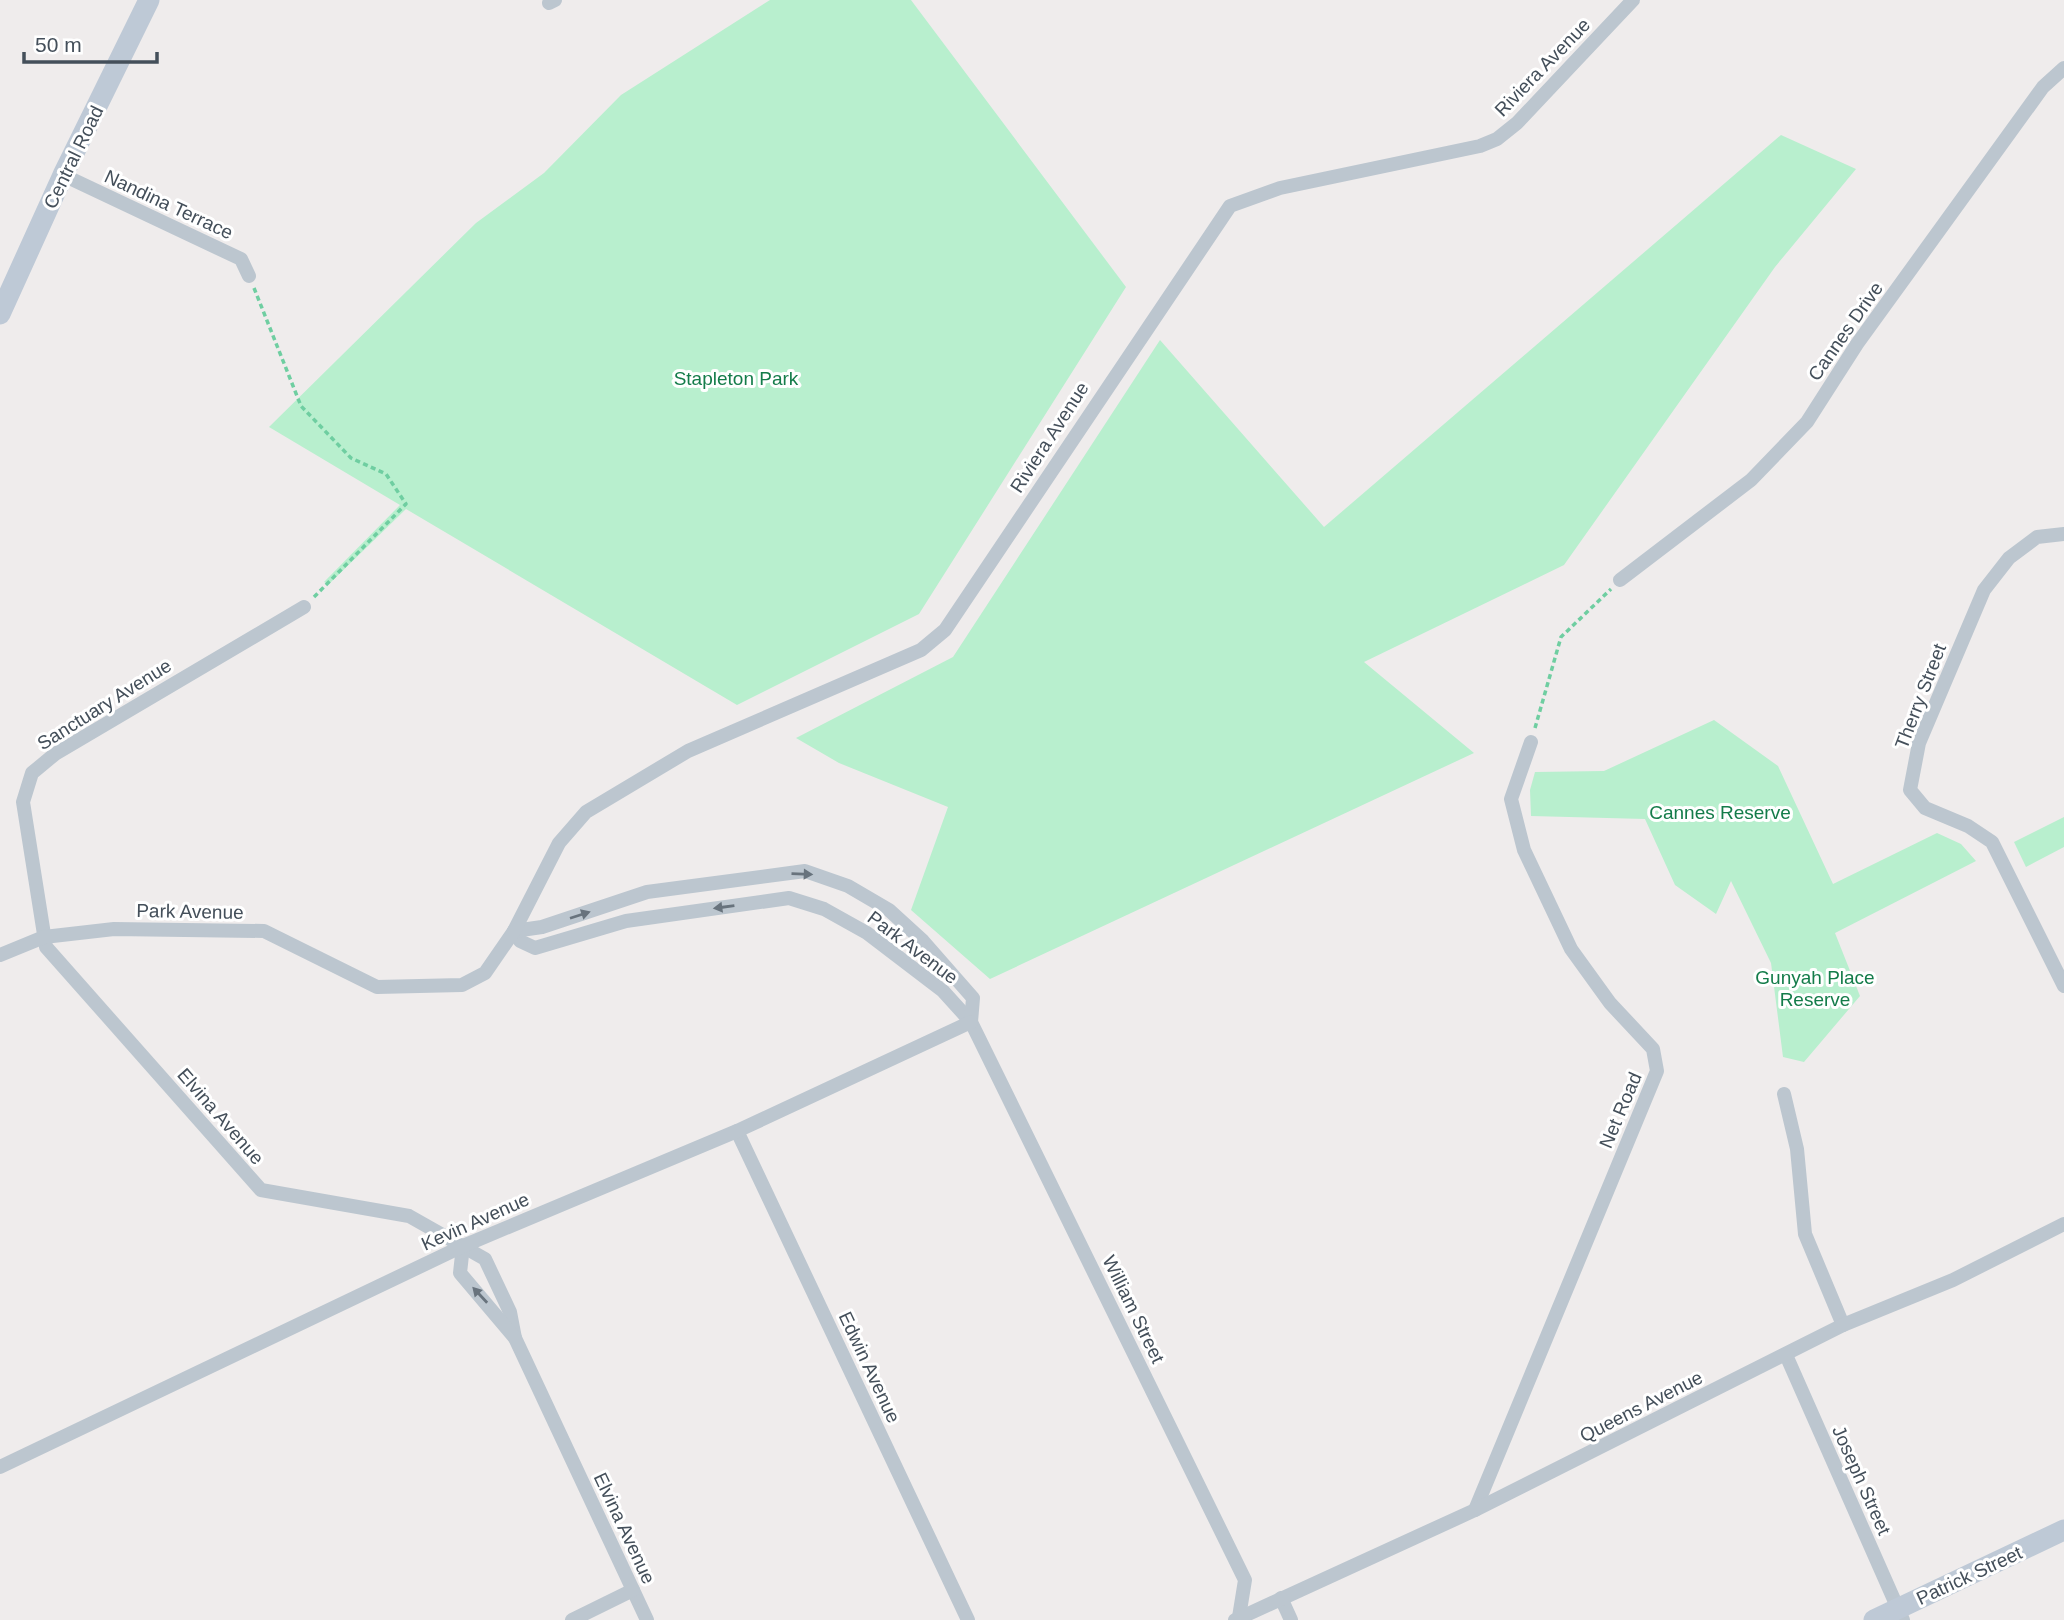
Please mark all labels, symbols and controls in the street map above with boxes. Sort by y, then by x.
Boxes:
street label: Riviera Avenue [1491,14,1594,120]
scale bar [24,21,158,65]
text: 50 m [35,33,82,56]
street label: Central Road [39,102,107,212]
street label: Nandina Terrace [101,166,236,243]
street label: Cannes Drive [1804,278,1887,384]
park label: Stapleton Park [674,368,799,389]
street label: Riviera Avenue [1006,378,1093,496]
street label: Therry Street [1891,640,1950,752]
street label: Sanctuary Avenue [33,655,175,754]
park label: Cannes Reserve [1649,802,1791,823]
one-way arrow [791,868,813,879]
street label: Park Avenue [136,900,244,923]
one-way arrow [713,902,735,913]
street label: Park Avenue [863,907,962,988]
one-way arrow [569,909,590,920]
park label: Gunyah Place Reserve [1755,967,1875,1010]
street label: Elvina Avenue [173,1064,268,1169]
street label: Net Road [1595,1069,1646,1151]
street label: Kevin Avenue [418,1188,532,1255]
street label: William Street [1098,1252,1169,1367]
one-way arrow [472,1287,488,1304]
street label: Edwin Avenue [835,1308,904,1426]
street label: Queens Avenue [1576,1366,1706,1446]
street label: Joseph Street [1828,1422,1895,1539]
street label: Elvina Avenue [590,1469,659,1587]
street label: Patrick Street [1913,1542,2026,1609]

